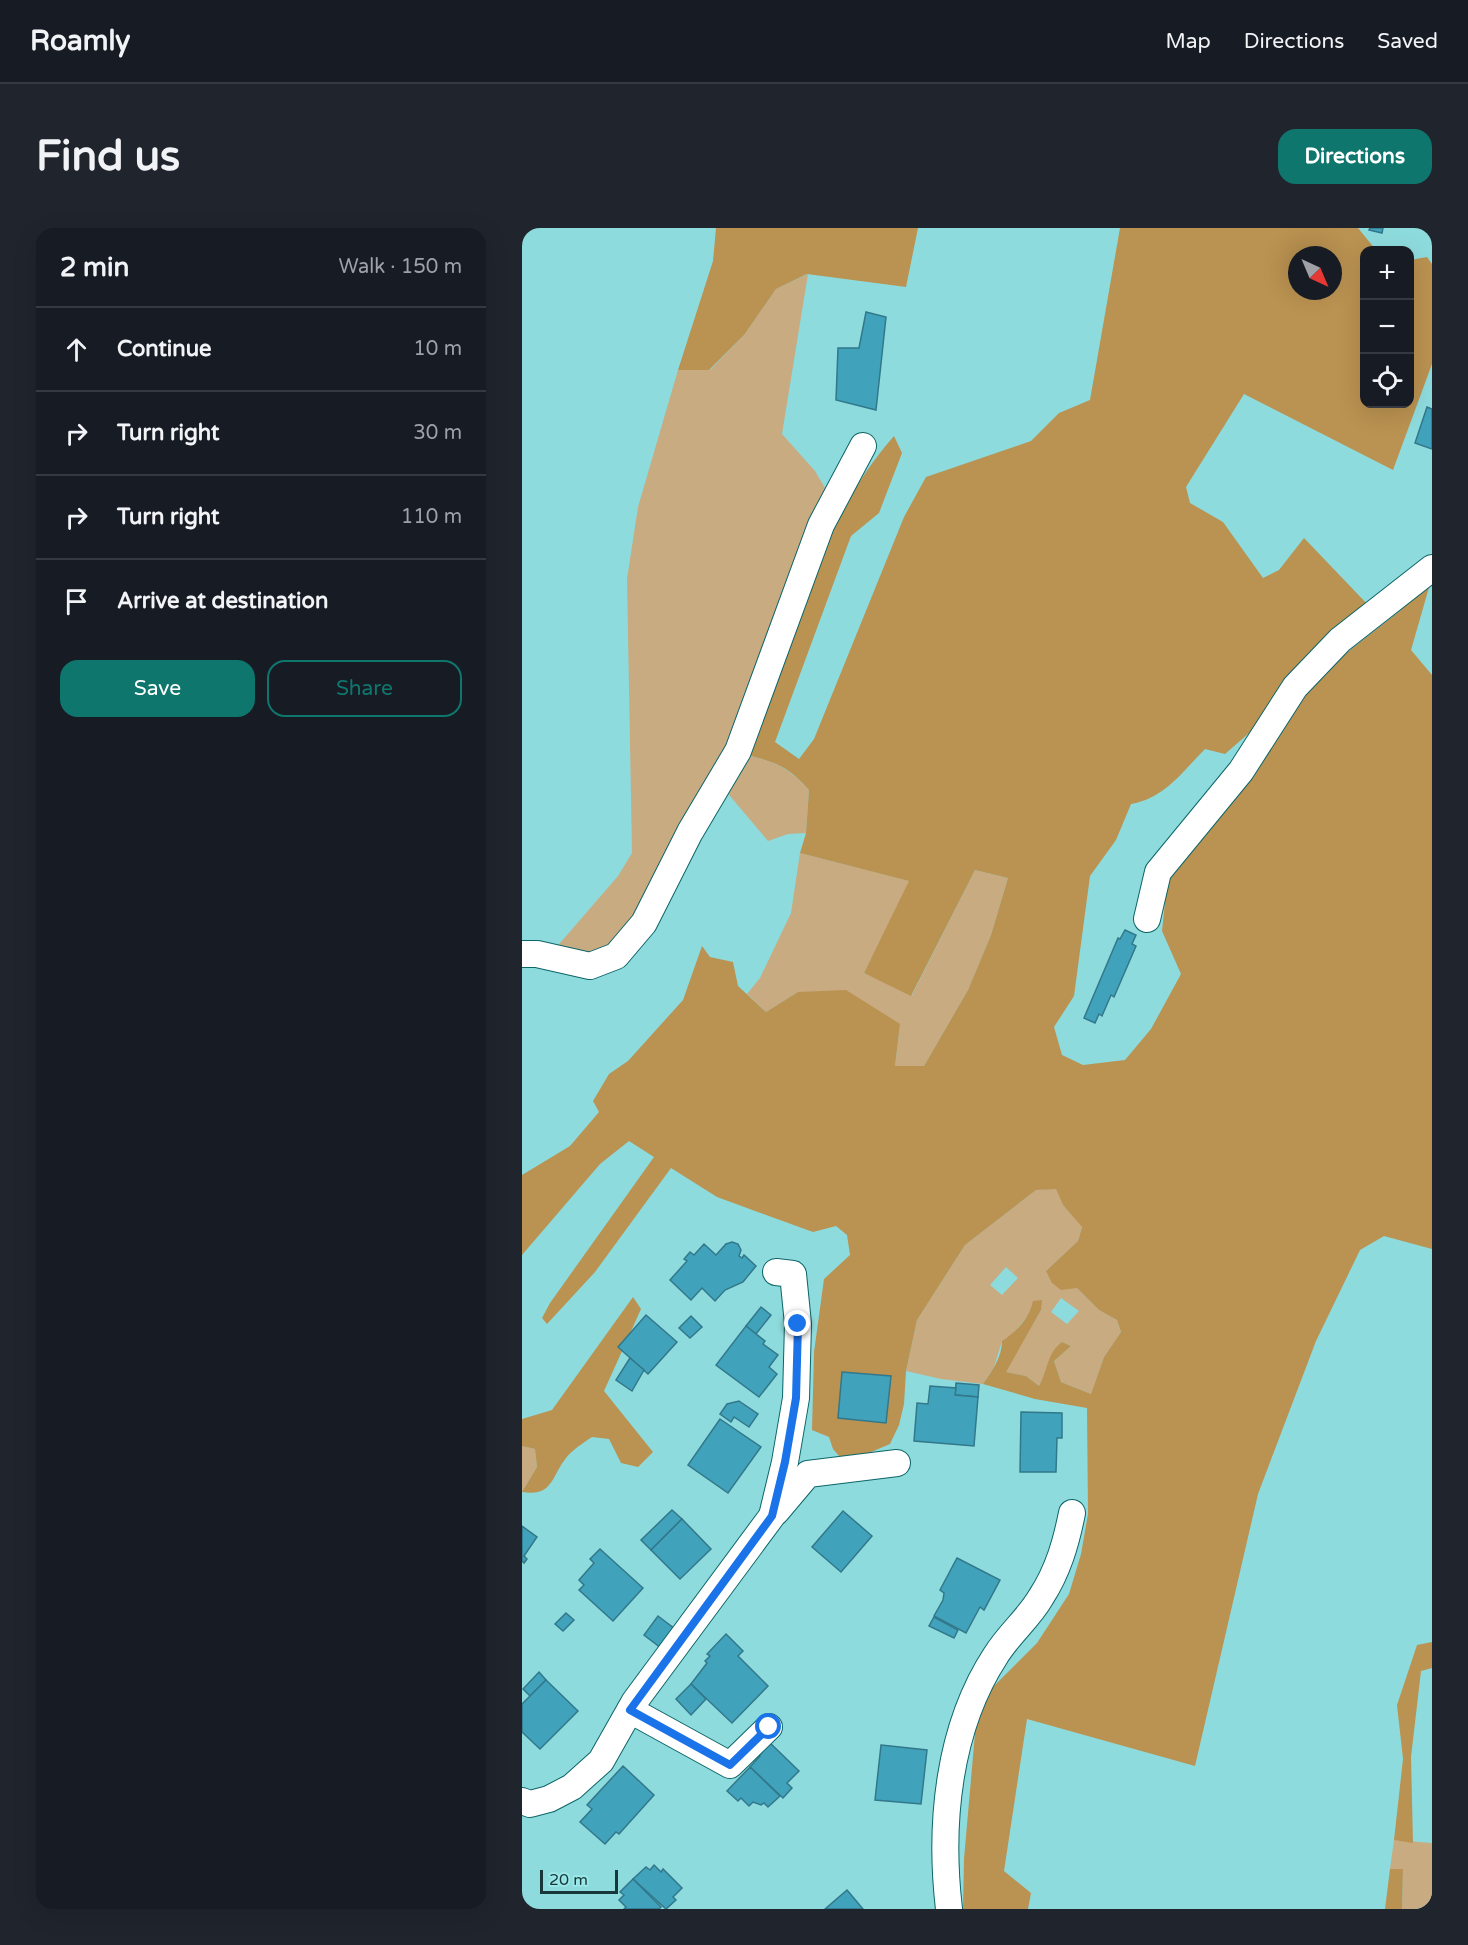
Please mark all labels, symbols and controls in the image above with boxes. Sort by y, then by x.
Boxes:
text: Roamly [30,24,130,58]
text: Map [1165,29,1211,54]
text: Directions [1244,29,1344,54]
text: Saved [1377,29,1438,54]
button: Directions [1278,129,1432,184]
text: Find us [36,131,180,182]
north arrow [1288,246,1342,300]
map controls [1360,246,1414,408]
button: + [1360,246,1414,300]
text: 2 min [60,252,129,283]
text: Walk · 150 m [339,255,462,279]
button: − [1360,300,1414,354]
icon: ahead [60,333,93,366]
text: Continue [117,336,212,362]
text: 10 m [413,337,462,361]
button: locate [1360,354,1414,408]
icon: right [60,417,93,450]
text: Turn right [117,420,219,446]
text: 30 m [413,421,462,445]
icon: right [60,501,93,534]
text: Turn right [117,504,219,530]
text: 110 m [401,505,462,529]
icon: arrive [60,585,93,618]
text: Arrive at destination [117,588,328,614]
button: Save [60,660,255,717]
button: Share [267,660,462,717]
route end [784,1310,810,1336]
route start [755,1713,781,1739]
scale bar [540,1867,618,1894]
text: 20 m [549,1870,588,1890]

